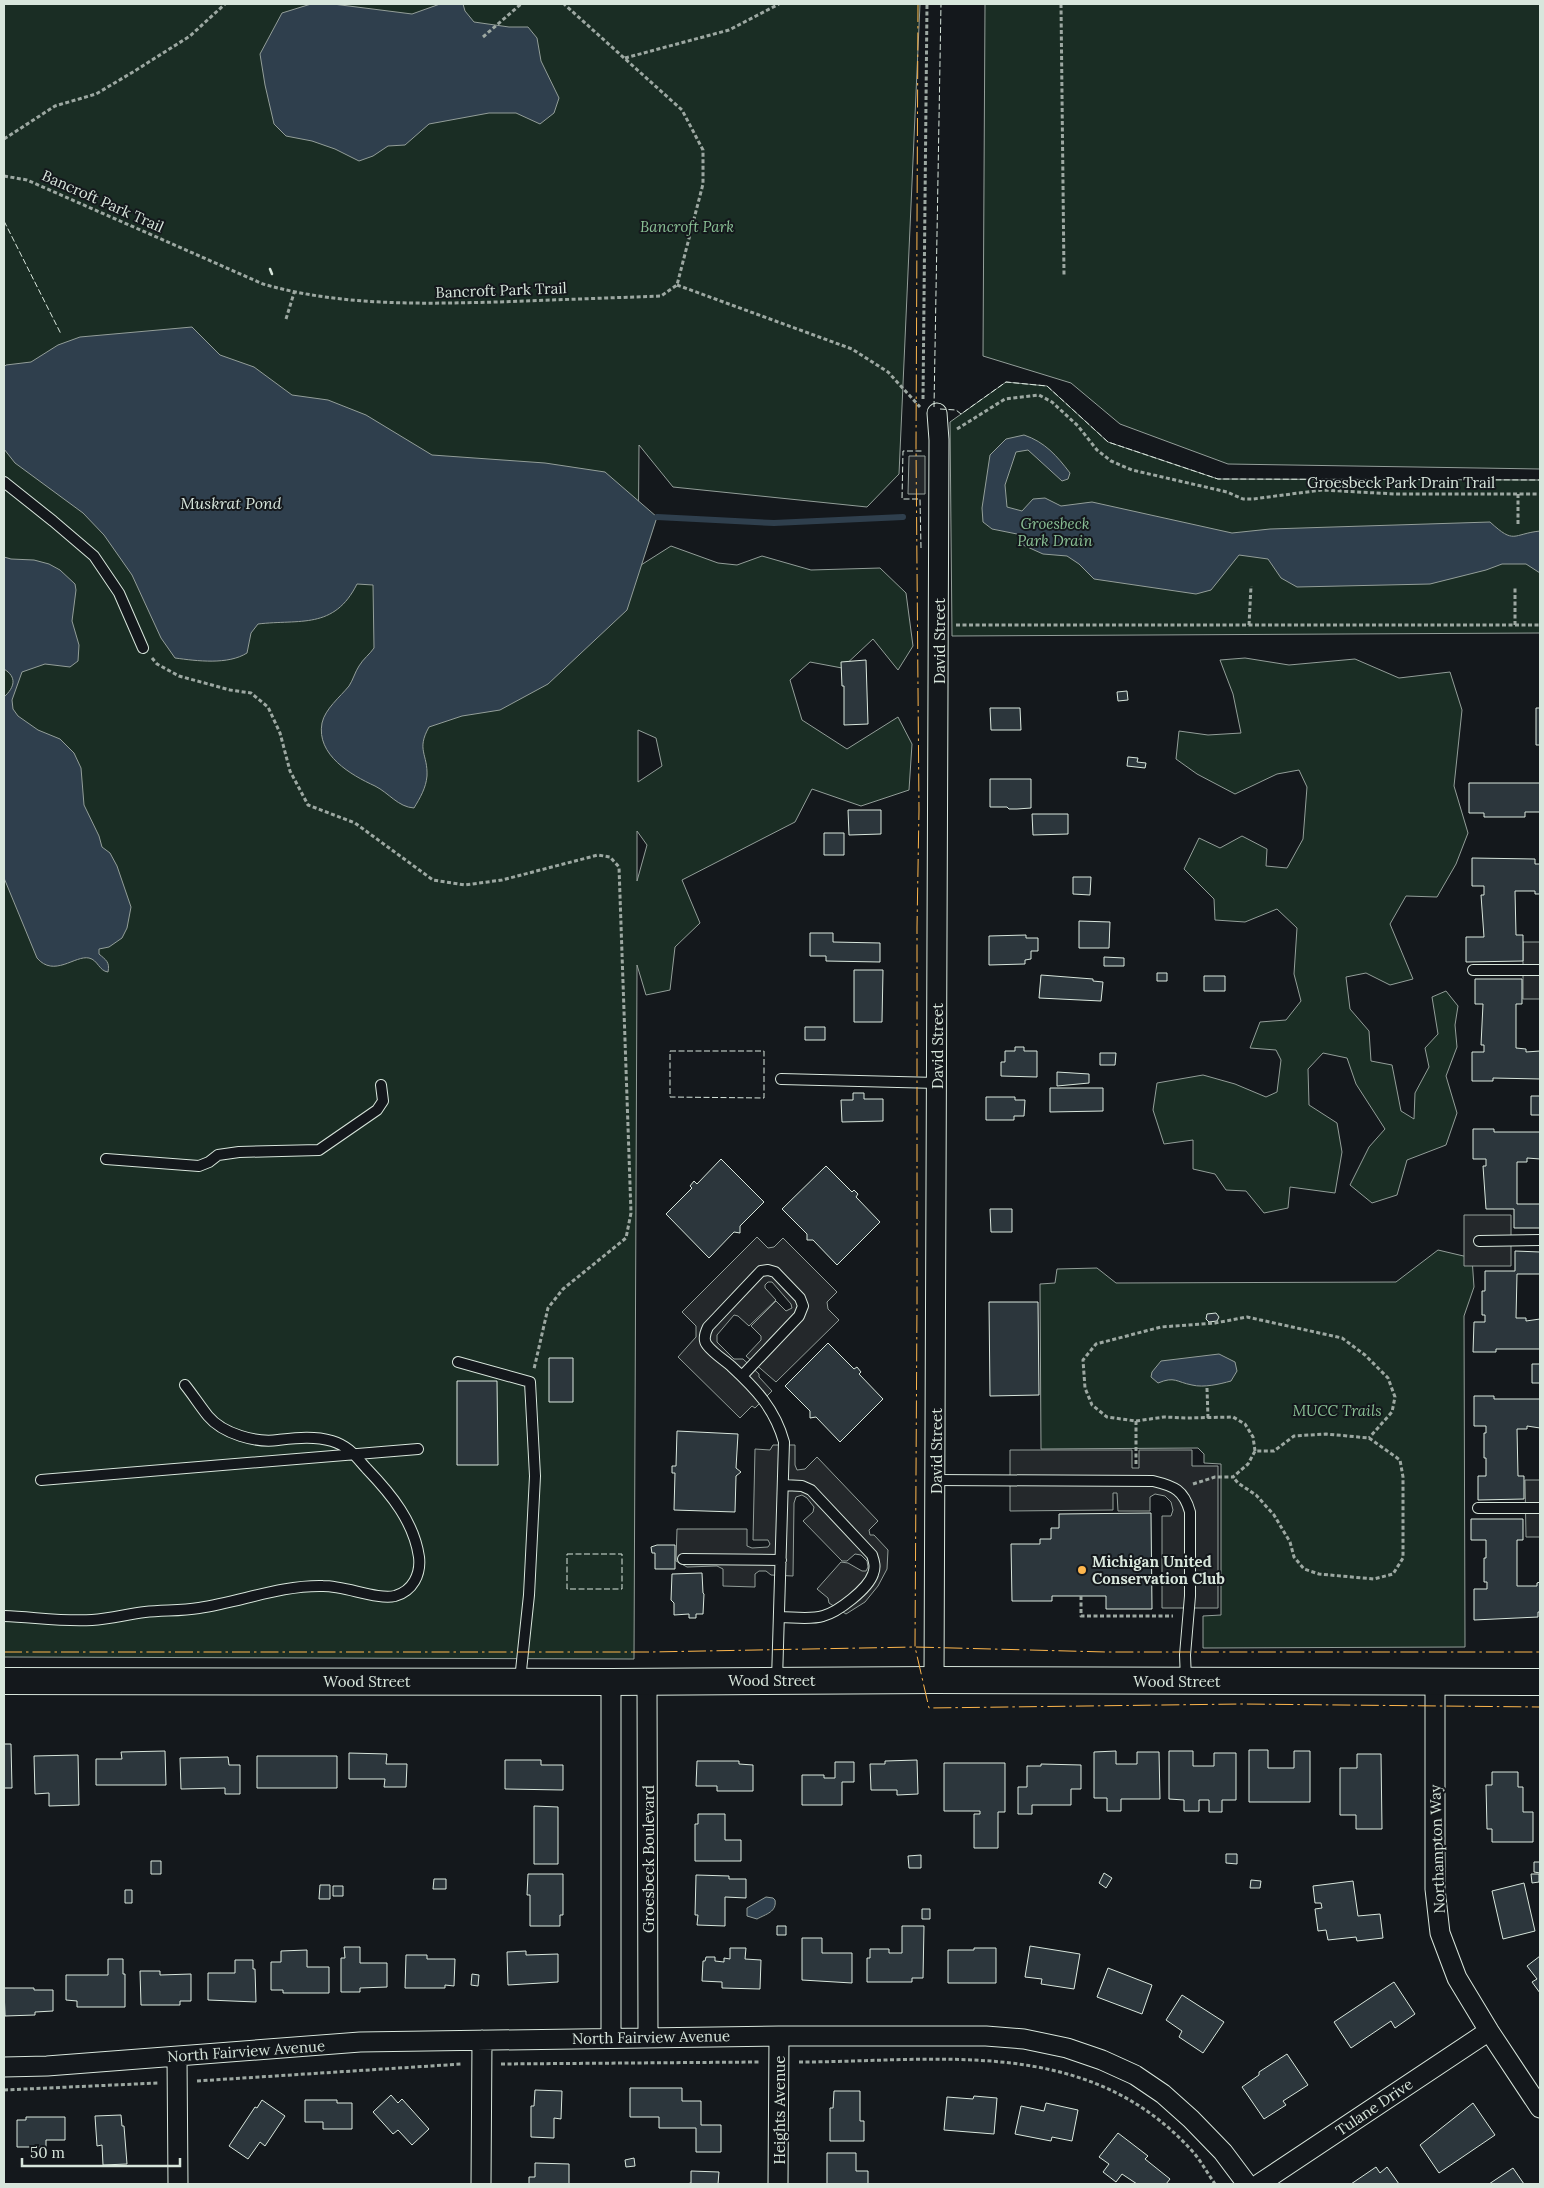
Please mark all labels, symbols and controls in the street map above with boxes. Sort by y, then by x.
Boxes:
street label: Bancroft Park Trail [39,166,167,236]
park label: Bancroft Park [640,217,734,236]
street label: Bancroft Park Trail [435,278,567,302]
street label: Groesbeck Park Drain Trail [1307,473,1495,492]
water label: Muskrat Pond [180,493,282,513]
park label: Groesbeck Park Drain [1017,514,1093,550]
street label: David Street [930,598,949,684]
street label: David Street [928,1003,947,1089]
park label: MUCC Trails [1292,1401,1382,1420]
street label: David Street [927,1408,946,1494]
place label: Michigan United Conservation Club [1092,1552,1225,1588]
marker: Michigan United Conservation Club [1076,1564,1088,1576]
street label: Wood Street [728,1671,816,1690]
street label: Wood Street [323,1672,411,1691]
street label: Wood Street [1133,1672,1221,1691]
street label: Northampton Way [1425,1784,1449,1914]
street label: Groesbeck Boulevard [639,1785,658,1933]
street label: North Fairview Avenue [572,2026,730,2048]
street label: North Fairview Avenue [166,2036,326,2066]
street label: Heights Avenue [770,2056,789,2164]
street label: Tulane Drive [1332,2074,1416,2140]
scale bar [22,2136,180,2168]
text: 50 m [30,2143,65,2162]

